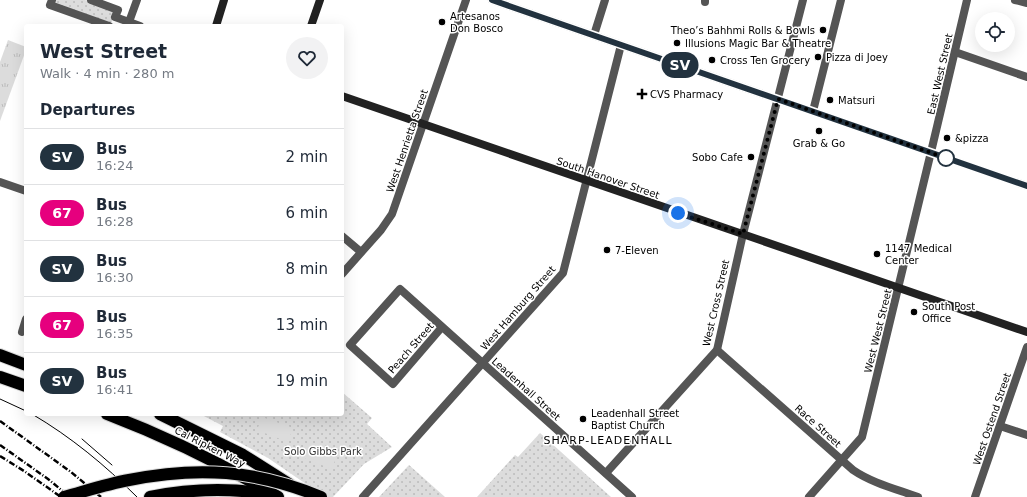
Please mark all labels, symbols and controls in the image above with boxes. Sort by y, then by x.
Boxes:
place label: Artesanos Don Bosco [450,11,503,34]
map controls [975,12,1015,52]
button: locate [975,12,1015,52]
marker: Artesanos Don Bosco [437,17,447,27]
place label: Theo’s Bahhmi Rolls & Bowls [670,25,815,36]
marker: Theo’s Bahhmi Rolls & Bowls [818,25,828,35]
street label: East West Street [925,32,955,116]
button: heart [286,37,328,79]
marker: Illusions Magic Bar & Theatre [672,38,682,48]
place label: Illusions Magic Bar & Theatre [685,38,831,49]
text: West Street [40,40,167,62]
line badge: SV [662,52,698,78]
marker: Pizza di Joey [813,52,823,62]
place label: Pizza di Joey [826,52,888,63]
marker: Cross Ten Grocery [707,55,717,65]
place label: Cross Ten Grocery [720,55,810,66]
text: SV [670,57,690,73]
text: Walk · 4 min · 280 m [40,66,174,81]
street label: West Henrietta Street [384,88,430,194]
marker: CVS Pharmacy [637,89,647,99]
place label: CVS Pharmacy [650,89,723,100]
marker: Matsuri [825,95,835,105]
place label: Matsuri [838,95,875,106]
text: Departures [40,101,135,119]
marker: Grab & Go [814,126,824,136]
marker: &pizza [942,133,952,143]
place label: &pizza [955,133,989,144]
place label: Grab & Go [793,138,845,149]
text: Bus [96,140,127,158]
text: 2 min [285,148,328,166]
text: SV [52,149,72,165]
unlabelled marker [937,149,955,167]
place label: Sobo Cafe [692,152,743,163]
marker: Sobo Cafe [746,152,756,162]
street label: South Hanover Street [555,155,661,201]
text: 16:24 [96,158,133,173]
text: Bus [96,196,127,214]
your location [668,203,688,223]
text: 6 min [285,204,328,222]
text: 67 [52,205,72,221]
text: 16:28 [96,214,133,229]
place label: 1147 Medical Center [885,243,952,266]
marker: 7-Eleven [602,245,612,255]
place label: 7-Eleven [615,245,659,256]
marker: 1147 Medical Center [872,249,882,259]
text: Bus [96,252,127,270]
street label: West Cross Street [701,258,731,347]
text: 8 min [285,260,328,278]
text: SV [52,261,72,277]
street label: West Hamburg Street [479,264,558,352]
text: 16:30 [96,270,133,285]
street label: West West Street [862,288,894,374]
place label: South Post Office [922,301,975,324]
marker: South Post Office [909,307,919,317]
text: Bus [96,308,127,326]
text: 13 min [276,316,328,334]
text: 67 [52,317,72,333]
street label: Peach Street [386,320,436,376]
text: 16:35 [96,326,133,341]
street label: Leadenhall Street [490,355,562,423]
text: Bus [96,364,127,382]
street label: West Ostend Street [971,371,1013,467]
text: 19 min [276,372,328,390]
text: SV [52,373,72,389]
text: 16:41 [96,382,133,397]
street label: Race Street [793,402,843,450]
place label: Leadenhall Street Baptist Church [591,408,679,431]
marker: Leadenhall Street Baptist Church [578,414,588,424]
street label: Cal Ripken Way [173,424,247,470]
district label: SHARP-LEADENHALL [543,434,673,447]
park label: Solo Gibbs Park [284,446,362,457]

